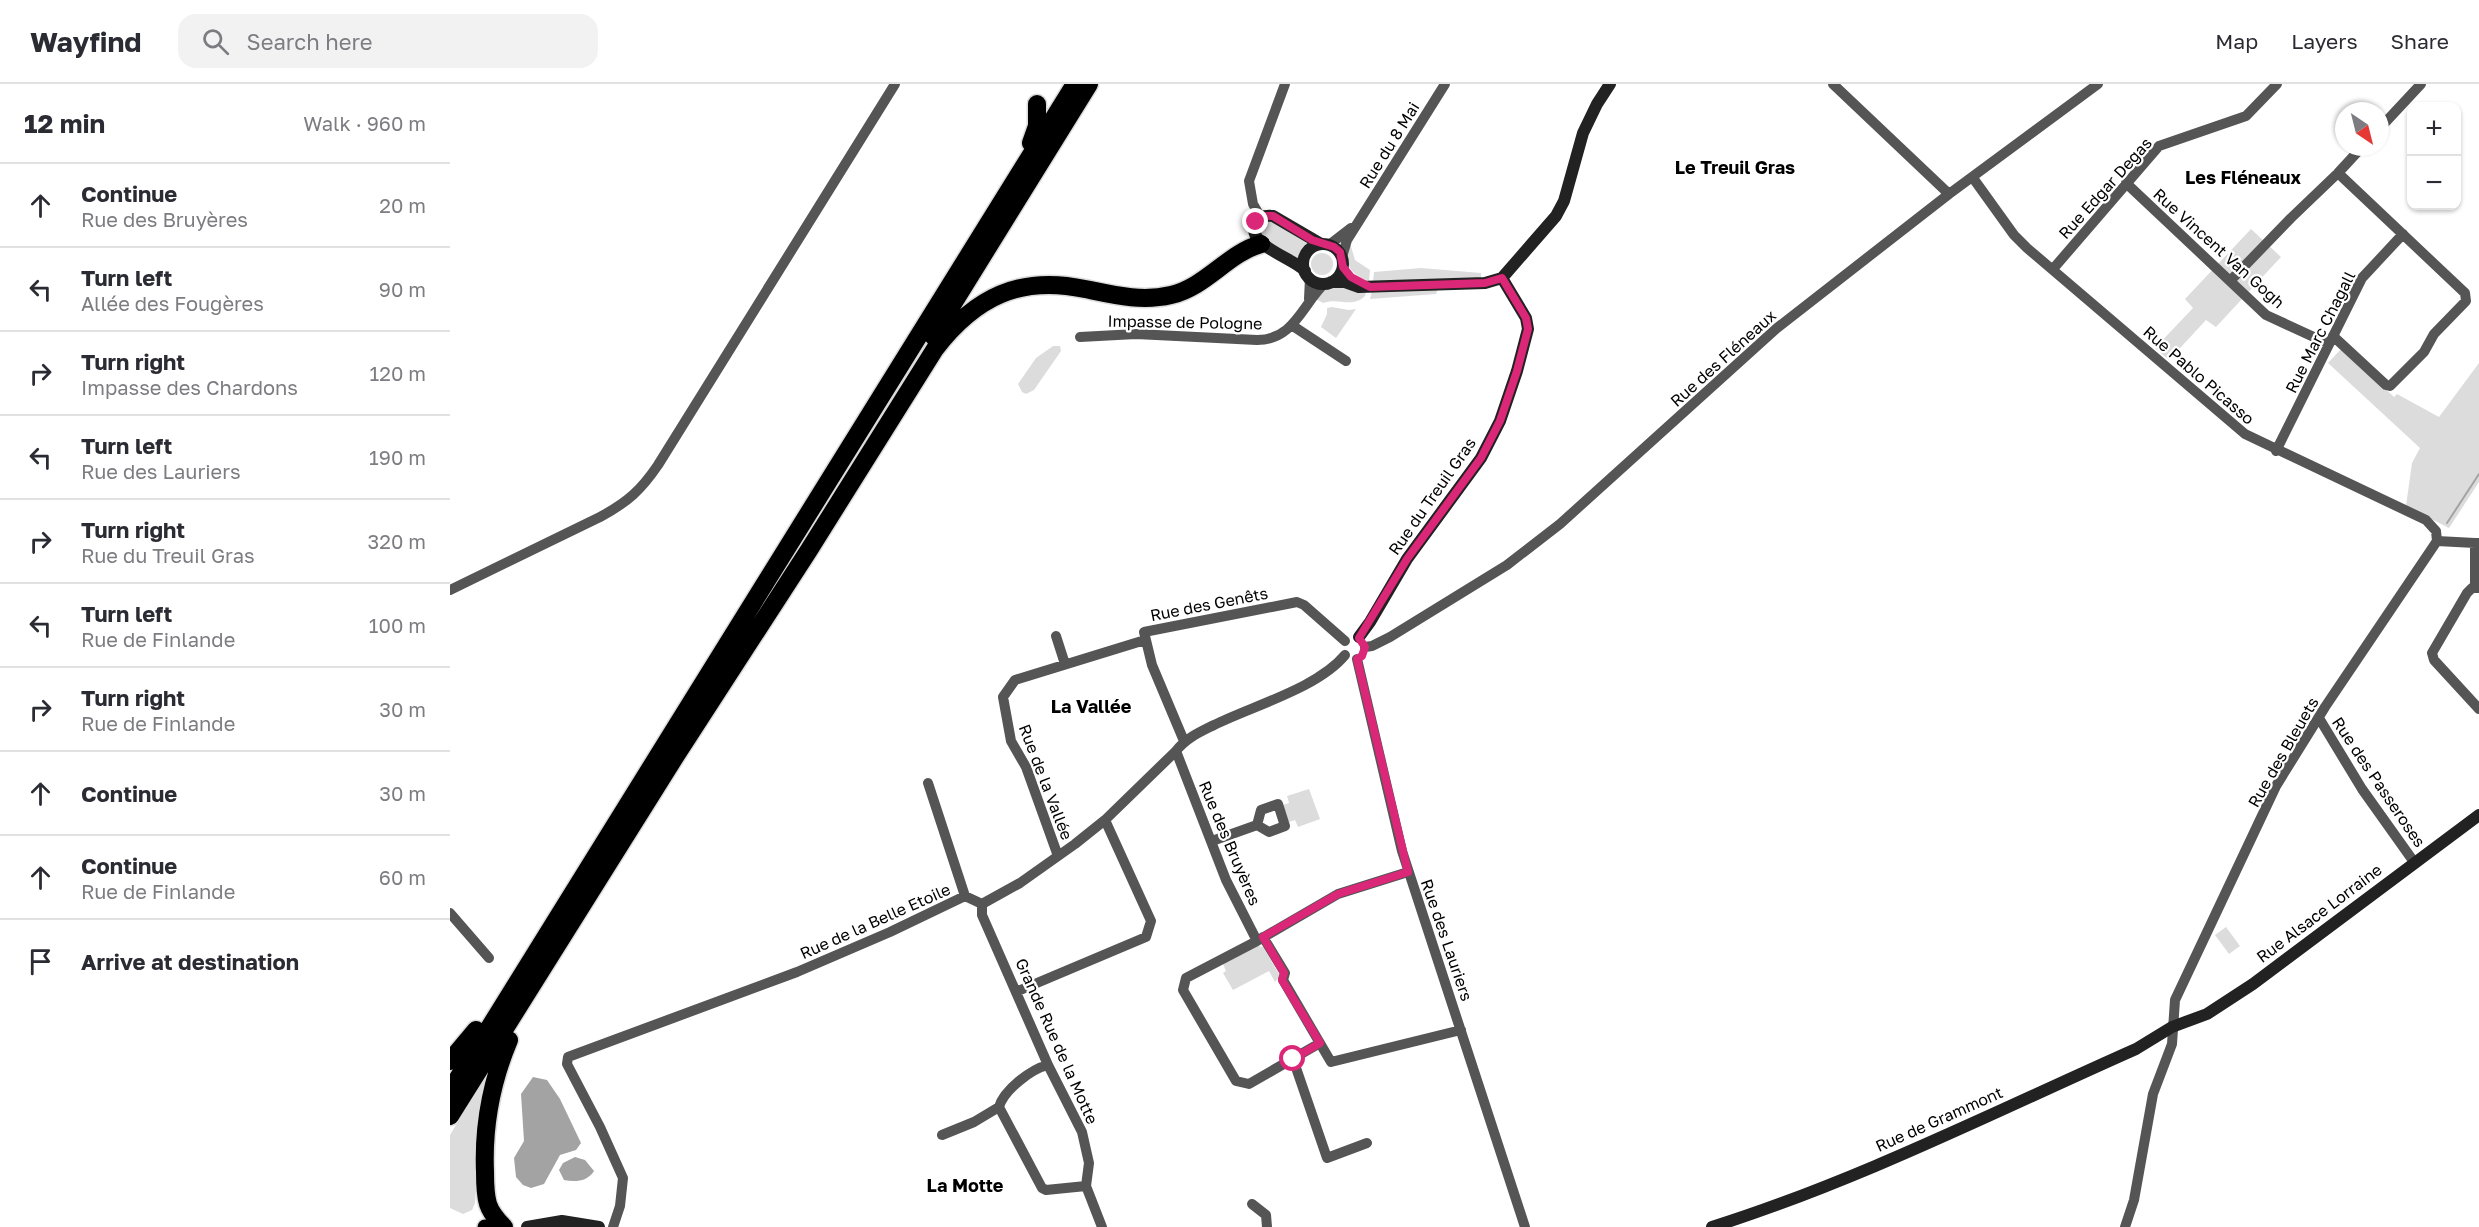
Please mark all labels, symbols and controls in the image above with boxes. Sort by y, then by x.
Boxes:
search box [178,14,598,68]
text: Wayfind [30,25,142,58]
icon: search [199,25,232,58]
text: Search here [247,28,373,55]
text: Map [2215,28,2258,54]
text: Layers [2291,28,2358,54]
text: Share [2391,28,2449,54]
street label: Rue du 8 Mai [1355,98,1423,192]
north arrow [2335,102,2389,156]
map controls [2407,102,2461,210]
button: + [2407,102,2461,156]
text: 12 min [24,108,105,139]
text: Walk · 960 m [303,111,426,135]
street label: Rue Edgar Degas [2054,133,2156,243]
district label: Le Treuil Gras [1675,156,1795,178]
button: − [2407,156,2461,210]
district label: Les Fléneaux [2185,166,2301,188]
text: Continue [81,180,177,207]
street label: Rue Vincent Van Gogh [2149,184,2289,312]
icon: ahead [24,189,57,222]
text: 20 m [379,193,426,217]
text: Rue des Bruyères [81,207,248,231]
route end [1242,208,1268,234]
text: Turn left [81,264,172,291]
street label: Rue Marc Chagall [2281,268,2359,396]
icon: left [24,273,57,306]
text: 90 m [379,277,426,301]
text: Allée des Fougères [81,291,264,315]
street label: Rue des Fléneaux [1666,305,1780,411]
street label: Impasse de Pologne [1107,311,1263,333]
street label: Rue Pablo Picasso [2139,321,2259,429]
text: Turn right [81,348,185,375]
icon: right [24,357,57,390]
text: 120 m [370,361,426,385]
text: Impasse des Chardons [81,375,298,399]
text: Turn left [81,432,172,459]
street label: Rue du Treuil Gras [1384,433,1480,559]
icon: left [24,441,57,474]
text: 190 m [369,445,426,469]
text: Rue des Lauriers [81,459,241,483]
text: Turn right [81,516,185,543]
icon: right [24,525,57,558]
text: 320 m [368,529,426,553]
text: Rue du Treuil Gras [81,543,255,567]
street label: Rue des Genêts [1148,583,1270,625]
text: Turn left [81,600,172,627]
icon: left [24,609,57,642]
text: 100 m [369,613,426,637]
text: Rue de Finlande [81,627,235,651]
text: Turn right [81,684,185,711]
icon: right [24,693,57,726]
street label: Rue des Bleuets [2243,693,2323,811]
district label: La Vallée [1051,695,1132,717]
text: 30 m [379,697,426,721]
text: Rue de Finlande [81,711,235,735]
street label: Rue des Passeroses [2328,713,2430,851]
street label: Rue de la Vallée [1015,721,1077,843]
icon: ahead [24,777,57,810]
street label: Rue des Bruyères [1195,778,1265,908]
text: Continue [81,780,177,807]
text: 30 m [379,781,426,805]
text: Continue [81,852,177,879]
street label: Rue Alsace Lorraine [2252,859,2386,967]
icon: ahead [24,861,57,894]
text: 60 m [379,865,426,889]
street label: Rue des Lauriers [1417,876,1477,1004]
text: Rue de Finlande [81,879,235,903]
street label: Rue de la Belle Etoile [797,879,953,963]
icon: arrive [24,945,57,978]
text: Arrive at destination [81,948,299,975]
street label: Grande Rue de la Motte [1011,955,1103,1127]
route start [1279,1045,1305,1071]
street label: Rue de Grammont [1872,1082,2006,1156]
district label: La Motte [927,1174,1004,1196]

